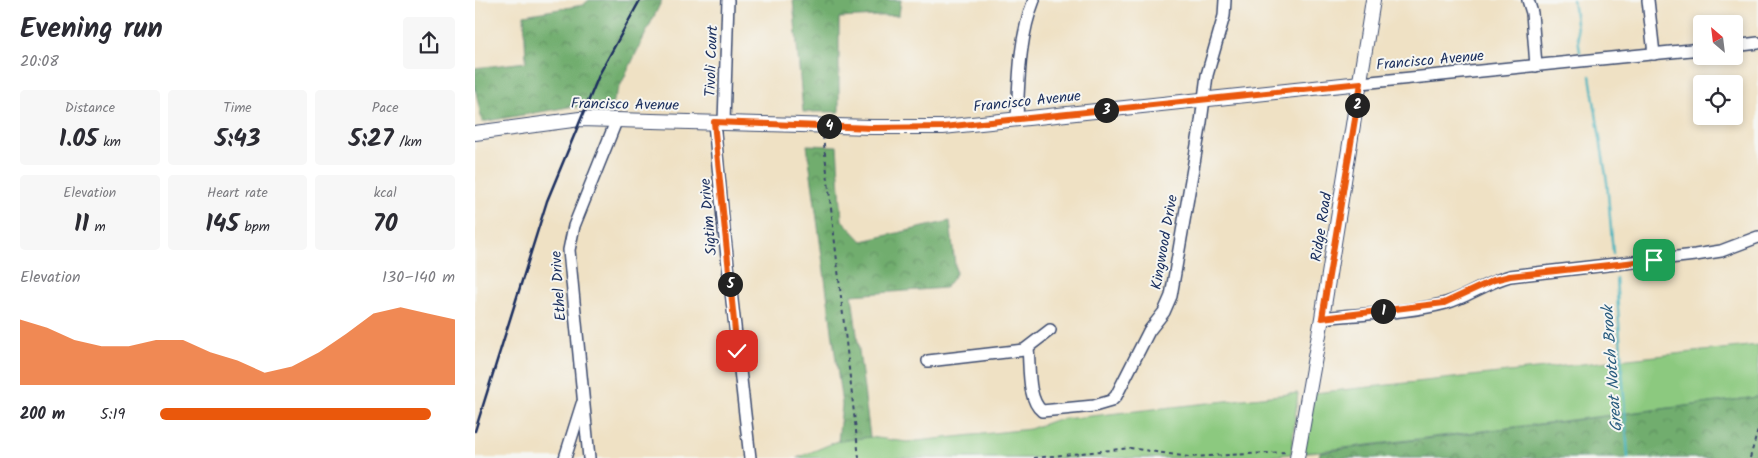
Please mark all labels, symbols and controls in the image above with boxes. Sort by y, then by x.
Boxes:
text: Evening run [20,7,163,52]
north arrow [1693,15,1743,65]
map controls [1693,15,1743,125]
button: share [403,17,455,69]
street label: Tivoli Court [699,25,725,97]
street label: Francisco Avenue [1375,44,1485,78]
text: 20:08 [20,49,59,74]
button: locate [1693,75,1743,125]
street label: Francisco Avenue [972,84,1082,120]
street label: Francisco Avenue [571,92,679,118]
pin: 2 [1345,92,1369,118]
text: 2 [1353,94,1362,116]
text: Distance [65,97,115,119]
text: Time [223,97,252,119]
text: Pace [372,97,399,119]
pin: 3 [1093,98,1119,122]
text: 3 [1103,99,1110,121]
pin: 4 [817,114,841,138]
text: 4 [826,115,833,137]
text: 1.05 [59,119,98,159]
text: 5:43 [214,119,261,159]
text: 5:27 [348,119,394,159]
text: km [98,131,121,153]
text: /km [394,131,422,153]
street label: Sigtim Drive [694,177,724,256]
text: Elevation [63,182,116,204]
text: Heart rate [207,182,268,204]
text: kcal [374,182,397,204]
street label: Ridge Road [1305,190,1339,263]
street label: Kingwood Drive [1145,193,1185,292]
text: 11 [74,204,89,244]
text: 145 [205,204,239,244]
text: 70 [373,204,397,244]
text: m [89,216,106,238]
text: bpm [239,216,270,238]
pin [1633,239,1675,281]
icon: arrive [1640,246,1668,274]
street label: Ethel Drive [545,250,573,322]
text: Elevation [20,265,81,290]
text: 130–140 m [382,265,455,290]
pin: 5 [717,272,743,296]
text: 5 [727,273,734,295]
pin: 1 [1371,298,1395,324]
text: 1 [1381,300,1386,322]
water label: Great Notch Brook [1595,303,1629,433]
pin [716,330,758,372]
icon: check [723,337,751,365]
text: 200 m [20,402,65,427]
text: 5:19 [100,402,125,427]

